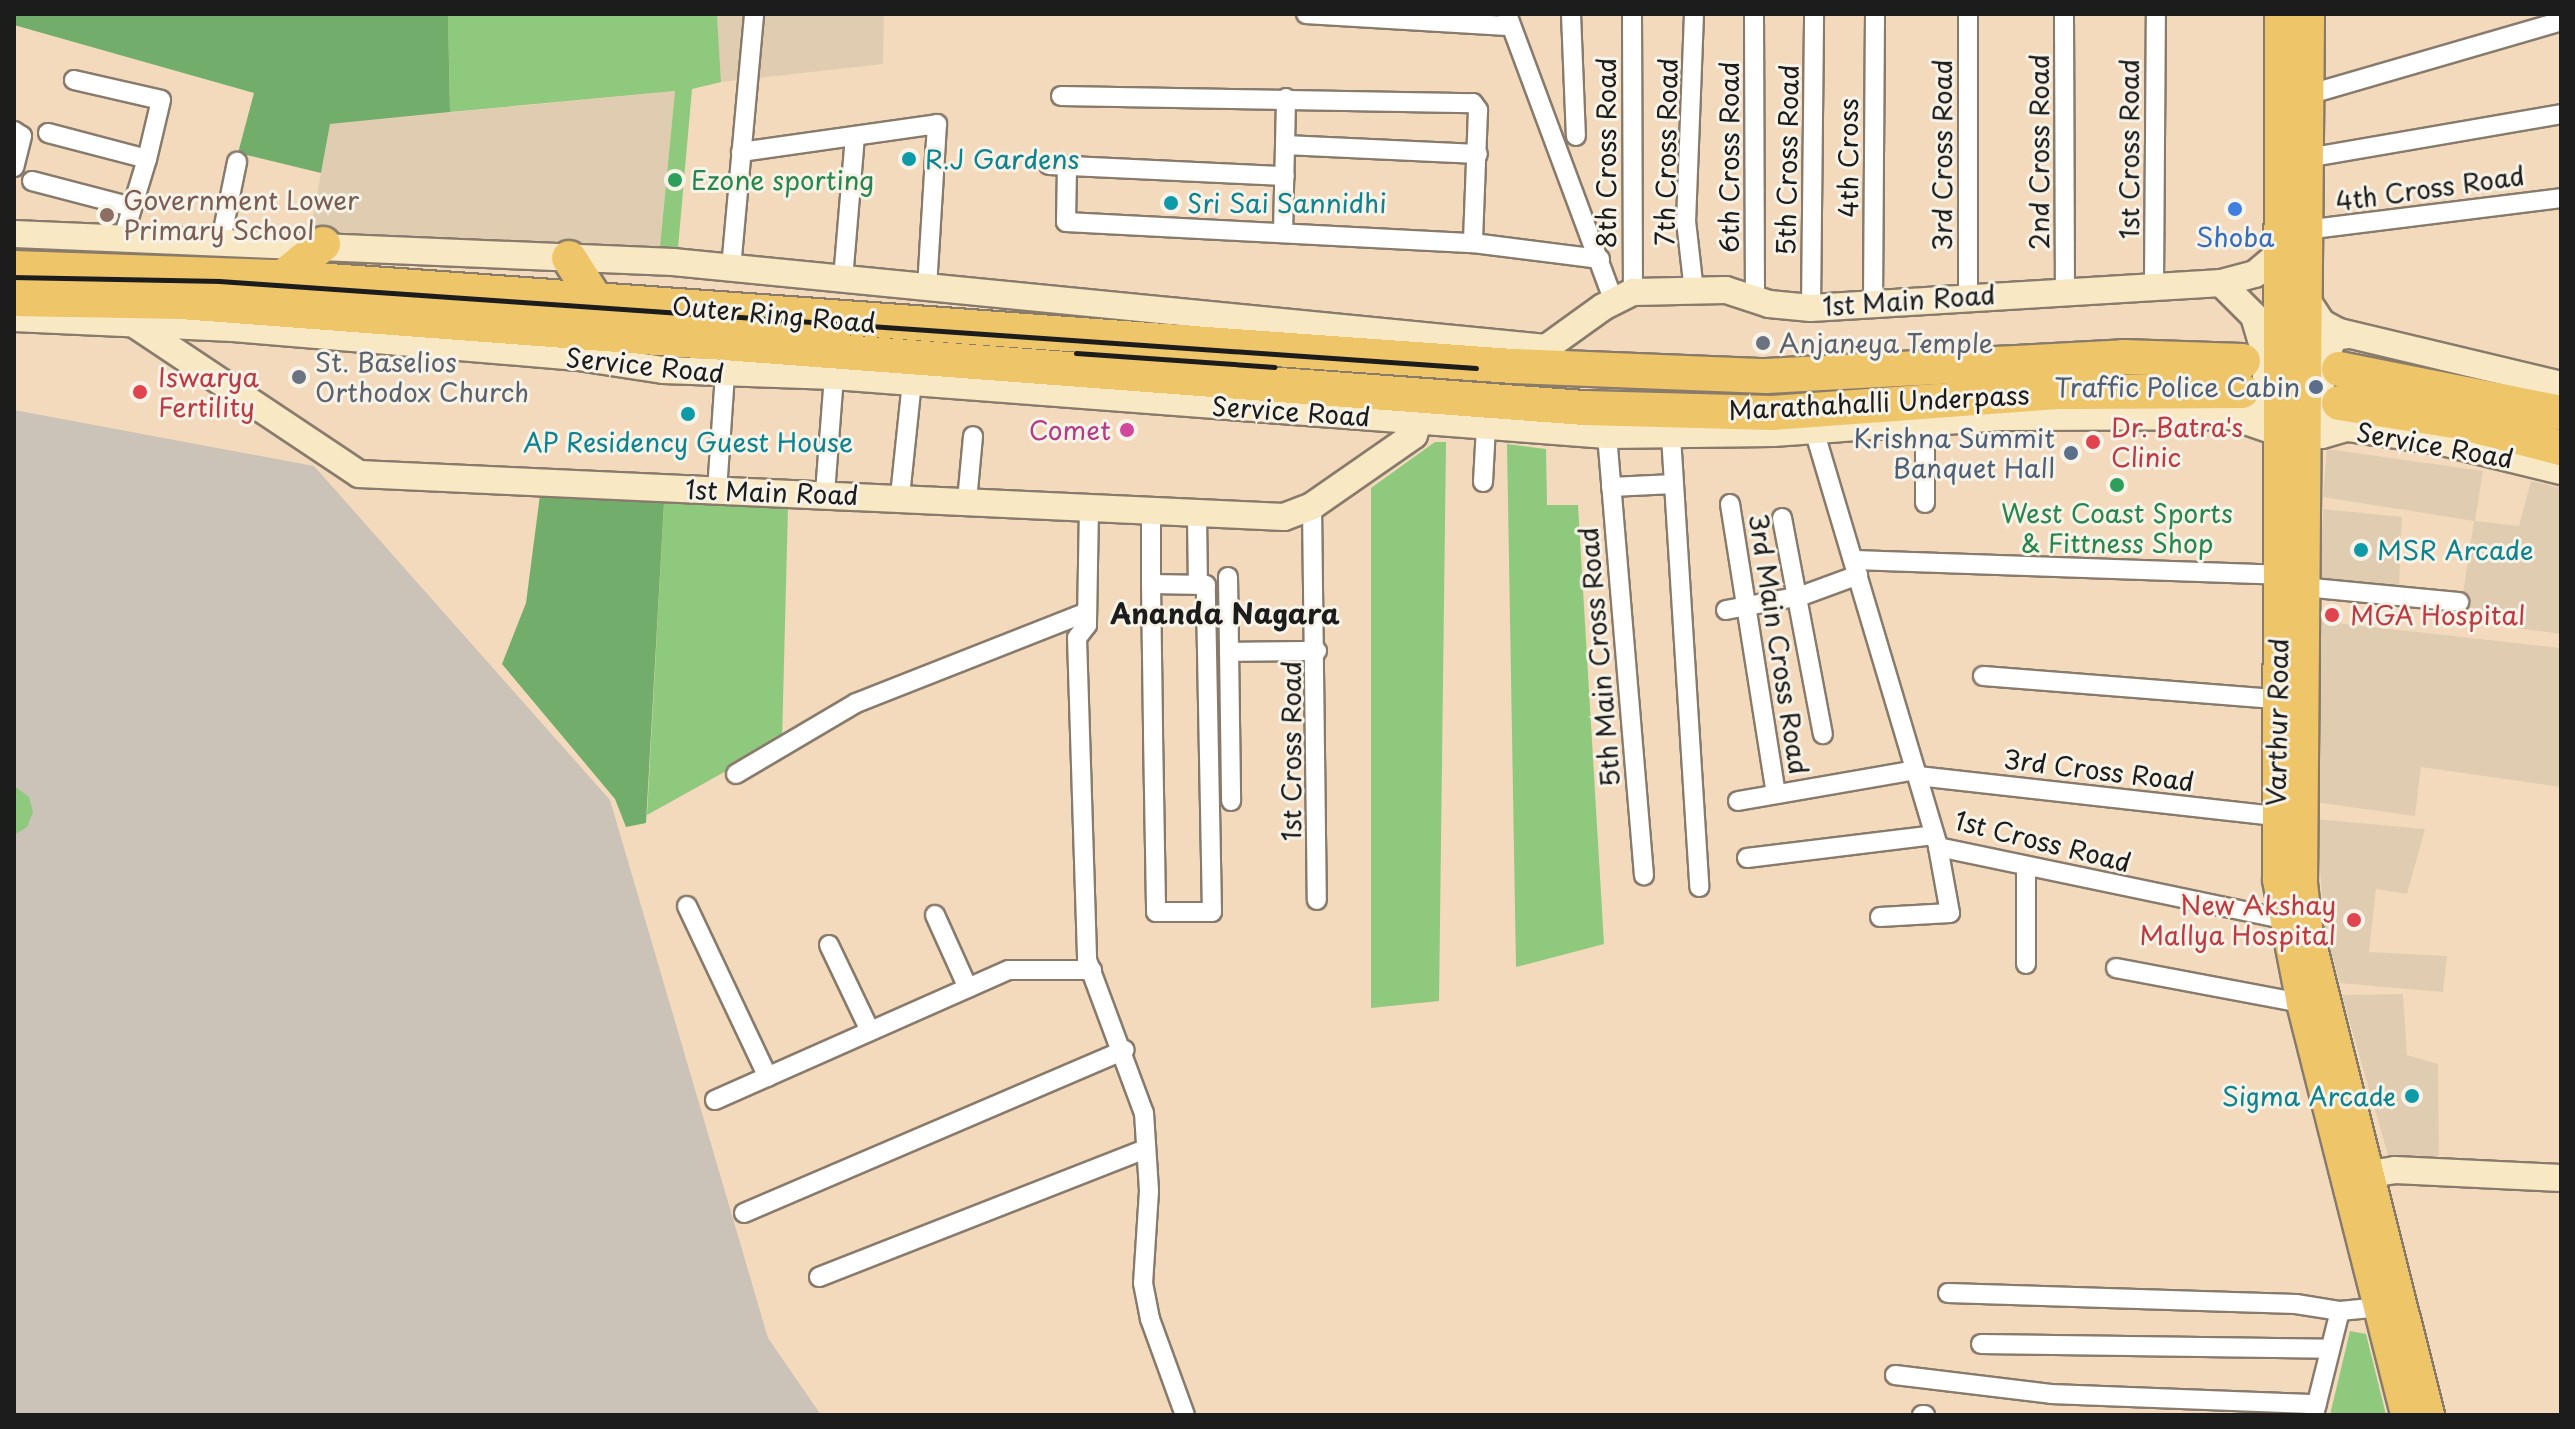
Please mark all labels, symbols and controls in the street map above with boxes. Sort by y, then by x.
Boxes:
street label: 2nd Cross Road [2023,53,2055,251]
street label: 8th Cross Road [1590,57,1622,249]
street label: 7th Cross Road [1649,57,1683,247]
street label: 1st Cross Road [2113,57,2145,241]
street label: 3rd Cross Road [1926,59,1958,251]
street label: 6th Cross Road [1713,60,1745,254]
street label: 5th Cross Road [1770,64,1804,256]
street label: 4th Cross [1832,98,1864,218]
place label: R.J Gardens [925,143,1078,175]
marker: R.J Gardens [900,150,918,168]
street label: 4th Cross Road [2333,159,2527,217]
place label: Ezone sporting [691,164,875,196]
marker: Ezone sporting [666,171,684,189]
place label: Government Lower Primary School [123,184,360,246]
place label: Sri Sai Sannidhi [1187,187,1388,219]
marker: Sri Sai Sannidhi [1162,194,1180,212]
marker: Shoba [2226,200,2244,218]
marker: Government Lower Primary School [98,206,116,224]
place label: Shoba [2196,221,2274,253]
street label: 1st Main Road [1819,278,1999,322]
street label: Outer Ring Road [670,289,878,339]
place label: Anjaneya Temple [1779,327,1995,359]
marker: Anjaneya Temple [1754,334,1772,352]
street label: Service Road [564,341,726,389]
place label: St. Baselios Orthodox Church [315,346,530,408]
place label: Iswarya Fertility [158,361,259,422]
marker: St. Baselios Orthodox Church [290,368,308,386]
place label: Traffic Police Cabin [2054,371,2300,403]
street label: Marathahalli Underpass [1727,378,2031,426]
marker: Traffic Police Cabin [2307,378,2325,396]
marker: Iswarya Fertility [129,381,151,403]
street label: Service Road [1211,390,1371,432]
marker: AP Residency Guest House [679,405,697,423]
place label: Dr. Batra's Clinic [2111,411,2246,472]
place label: Comet [1029,414,1111,446]
street label: Service Road [2354,416,2516,474]
marker: Comet [1118,421,1136,439]
place label: Krishna Summit Banquet Hall [1853,422,2055,484]
place label: AP Residency Guest House [522,426,854,458]
marker: Dr. Batra's Clinic [2082,431,2104,453]
marker: Krishna Summit Banquet Hall [2062,444,2080,462]
street label: 1st Main Road [683,473,861,511]
marker: West Coast Sports & Fittness Shop [2108,476,2126,494]
place label: West Coast Sports & Fittness Shop [2002,497,2232,558]
street label: 3rd Main Cross Road [1743,511,1815,777]
street label: 5th Main Cross Road [1572,525,1626,789]
place label: MSR Arcade [2377,534,2534,566]
marker: MSR Arcade [2352,541,2370,559]
district label: Ananda Nagara [1111,596,1339,630]
place label: MGA Hospital [2350,599,2528,631]
marker: MGA Hospital [2321,604,2343,626]
street label: Varthur Road [2260,637,2294,807]
street label: 1st Cross Road [1275,659,1307,843]
street label: 3rd Cross Road [2001,743,2197,797]
street label: 1st Cross Road [1950,804,2136,878]
place label: New Akshay Mallya Hospital [2137,889,2336,950]
marker: New Akshay Mallya Hospital [2343,909,2365,931]
place label: Sigma Arcade [2220,1080,2396,1112]
marker: Sigma Arcade [2403,1087,2421,1105]

